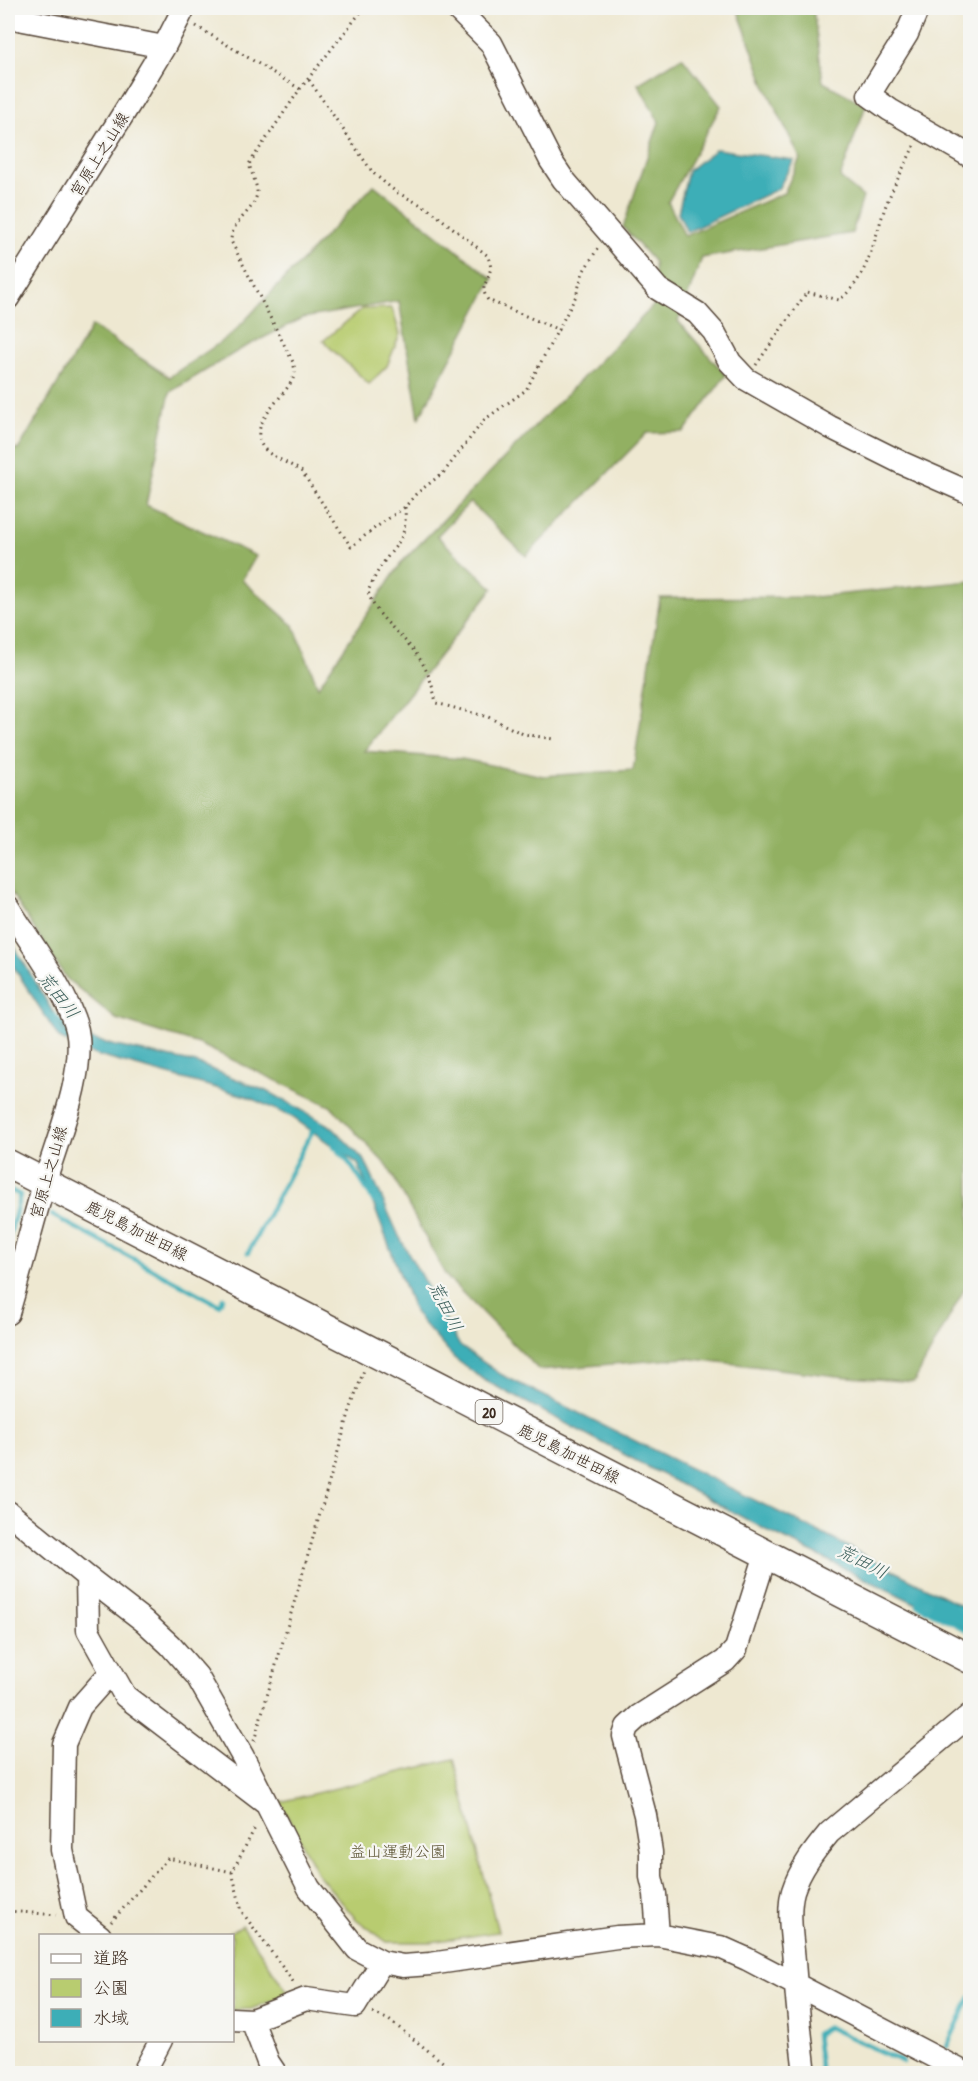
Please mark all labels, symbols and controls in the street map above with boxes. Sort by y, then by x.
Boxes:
street label: 宮原上之山線 [64,107,134,201]
water label: 荒田川 [33,966,85,1024]
street label: 宮原上之山線 [24,1123,72,1221]
street label: 鹿児島加世田線 [82,1195,192,1265]
water label: 荒田川 [423,1276,469,1336]
road number: 20 [476,1400,502,1424]
street label: 鹿児島加世田線 [514,1418,624,1488]
water label: 荒田川 [833,1538,893,1584]
park label: 益山運動公園 [350,1840,446,1862]
legend [39,1934,234,2042]
text: 道路 [93,1945,129,1970]
text: 公園 [93,1975,129,2000]
text: 水域 [93,2005,129,2030]

